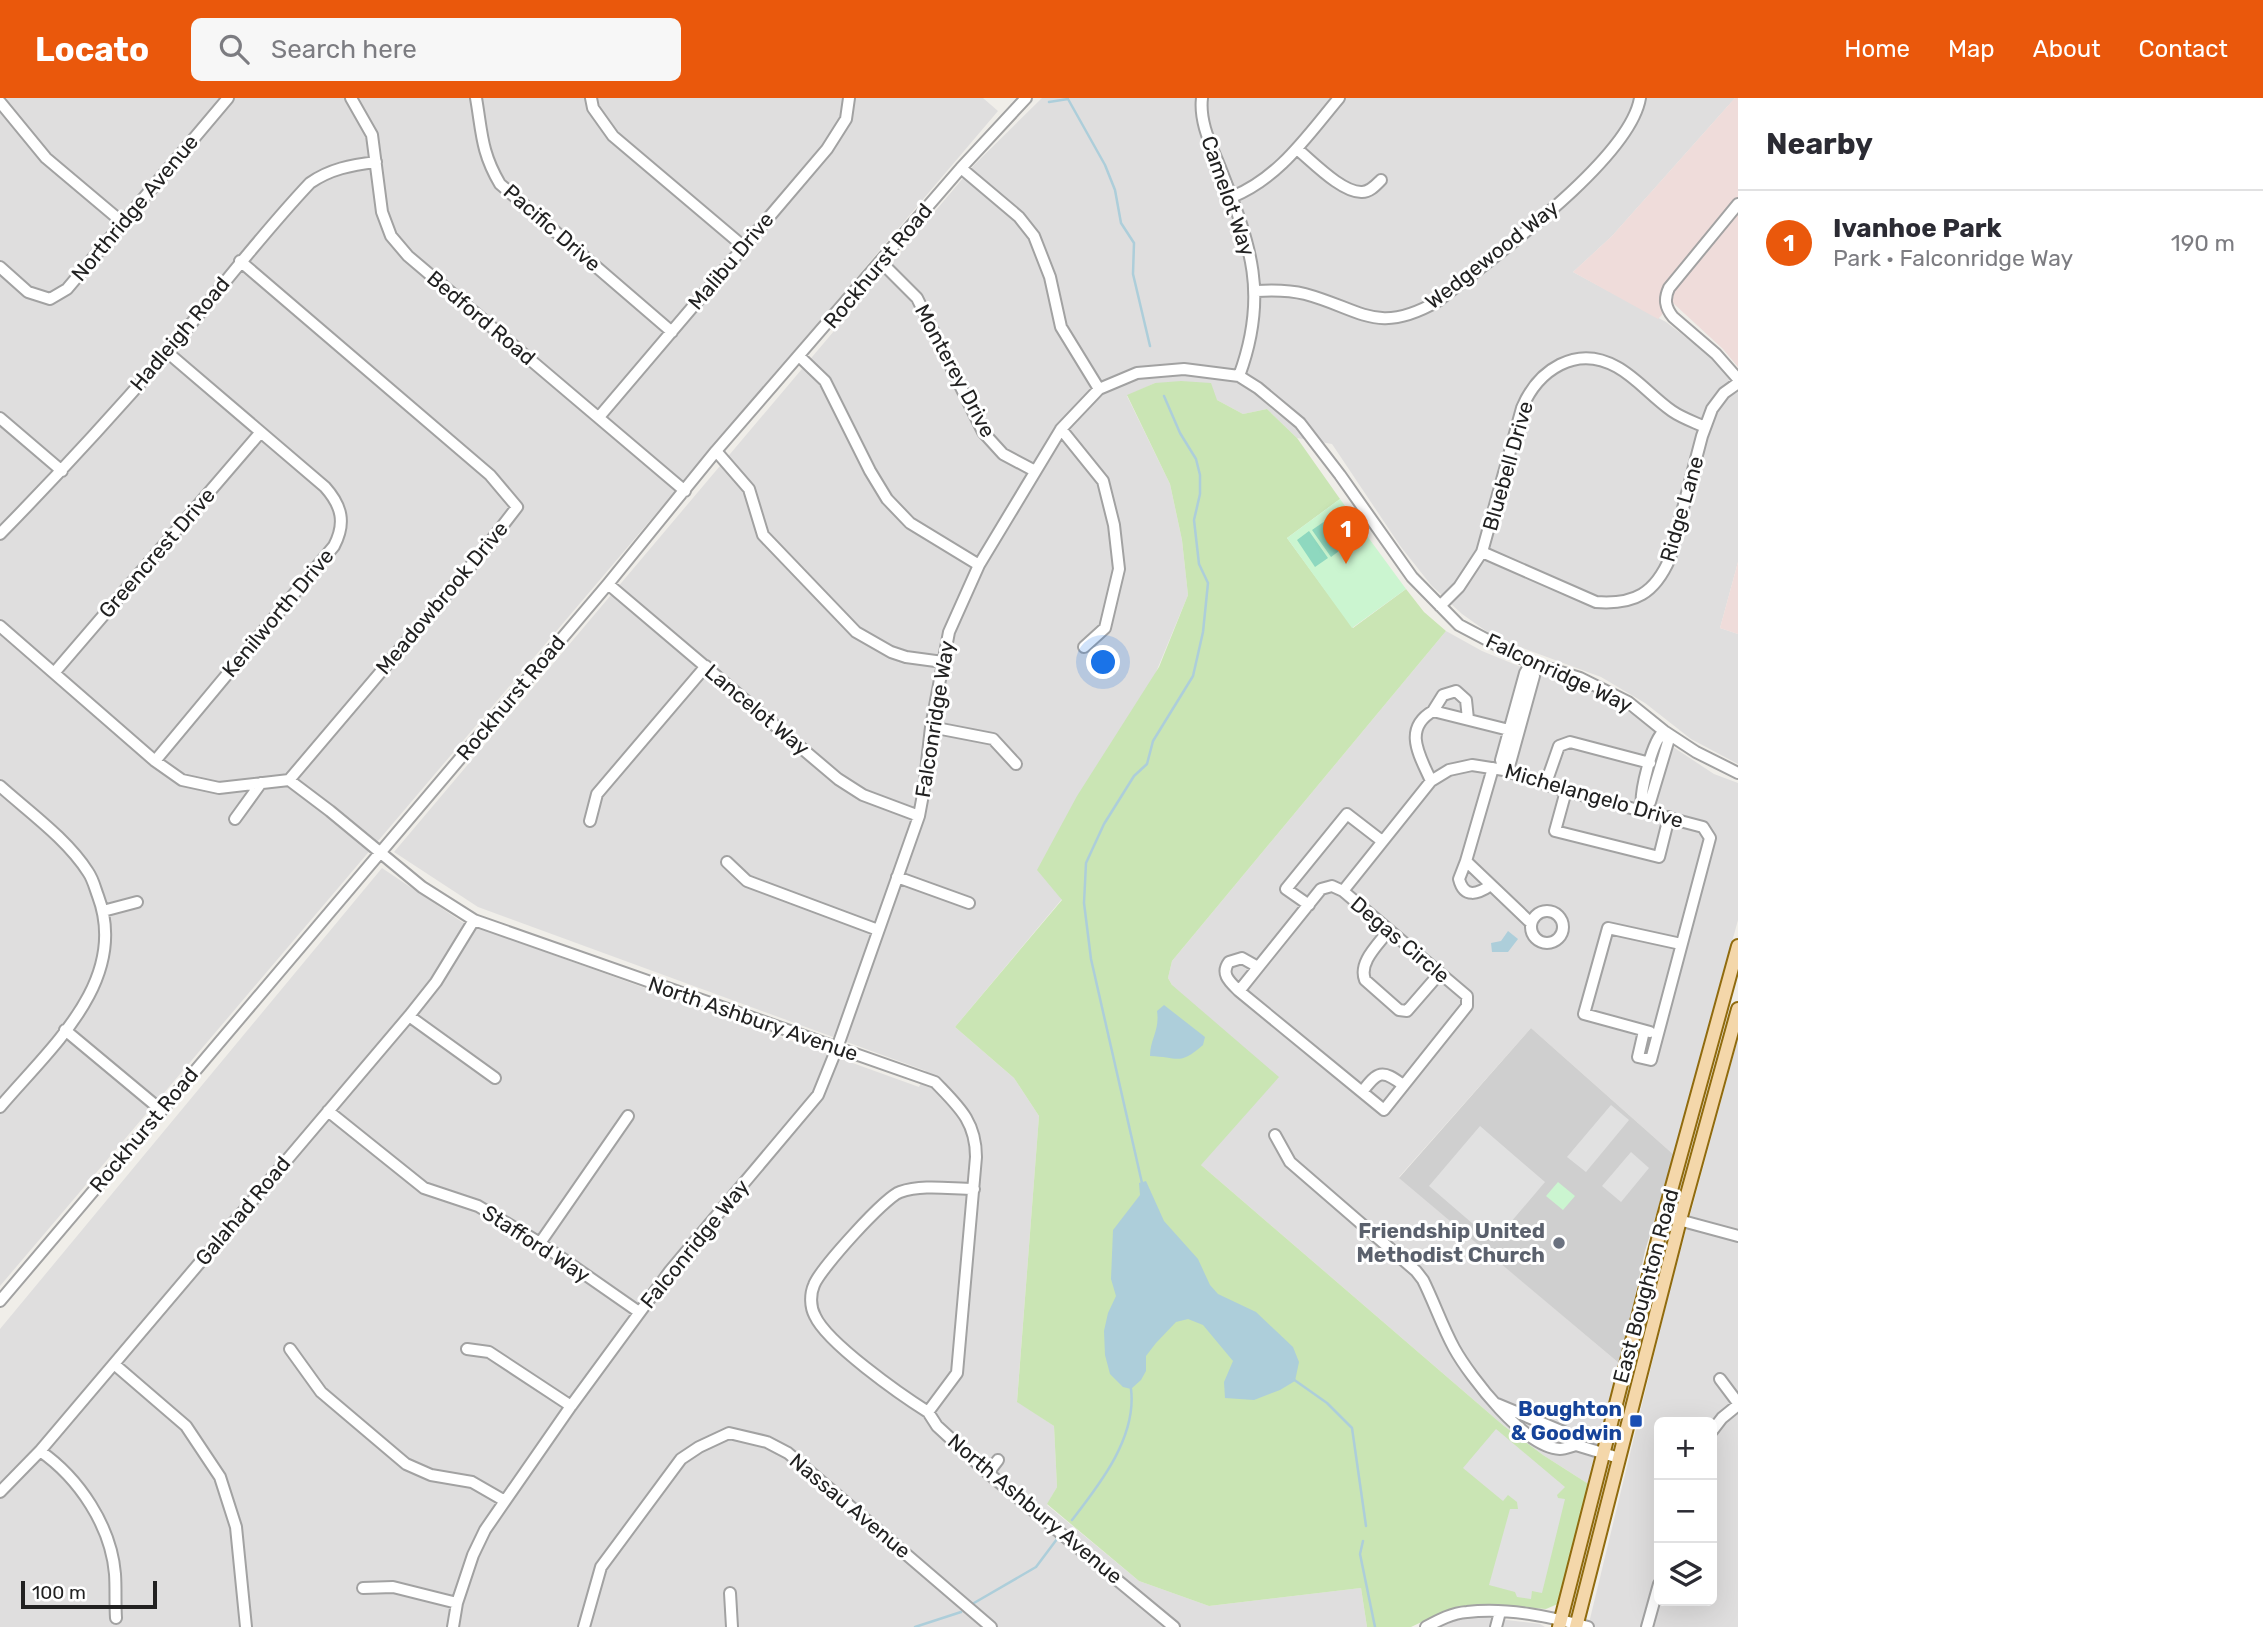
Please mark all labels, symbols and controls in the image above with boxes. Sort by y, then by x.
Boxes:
search box [191,18,681,81]
text: Locato [35,30,149,69]
icon: search [215,30,253,68]
text: Search here [271,34,417,65]
text: Home [1844,35,1910,63]
text: Map [1948,35,1995,63]
text: About [2033,35,2101,63]
text: Contact [2139,35,2228,63]
text: Nearby [1766,126,1873,162]
street label: Northridge Avenue [66,129,203,286]
street label: Camelot Way [1196,132,1261,260]
street label: Pacific Drive [499,179,606,277]
street label: Wedgewood Way [1420,195,1563,314]
street label: Rockhurst Road [818,198,937,333]
street label: Malibu Drive [683,207,779,314]
text: Ivanhoe Park [1833,213,2002,244]
text: 1 [1783,229,1795,257]
text: 190 m [2171,229,2235,257]
text: Park · Falconridge Way [1833,244,2073,272]
street label: Bedford Road [422,265,540,370]
street label: Hadleigh Road [125,272,235,396]
street label: Monterey Drive [910,300,1001,442]
street label: Bluebell Drive [1477,398,1538,534]
street label: Ridge Lane [1655,453,1709,565]
street label: Greencrest Drive [93,483,220,623]
pin: 1 [1323,506,1369,564]
street label: Meadowbrook Drive [370,516,513,679]
street label: Kenilworth Drive [217,543,339,682]
street label: Falconridge Way [1482,628,1637,718]
street label: Rockhurst Road [451,630,570,765]
street label: Falconridge Way [910,638,959,799]
your location [1086,645,1120,679]
street label: Lancelot Way [700,659,815,761]
street label: Michelangelo Drive [1502,758,1686,833]
street label: Degas Circle [1346,891,1455,988]
street label: North Ashbury Avenue [645,971,861,1066]
street label: Rockhurst Road [84,1062,203,1197]
street label: Galahad Road [190,1151,295,1270]
street label: Falconridge Way [635,1174,755,1313]
street label: East Boughton Road [1608,1186,1683,1386]
street label: Stafford Way [478,1199,595,1288]
place label: Friendship United Methodist Church [1356,1218,1545,1267]
marker: Friendship United Methodist Church [1551,1235,1567,1251]
place label: Boughton & Goodwin [1511,1396,1622,1445]
marker: Boughton & Goodwin [1628,1413,1644,1429]
map controls [1654,1417,1717,1606]
button: + [1654,1417,1717,1480]
street label: North Ashbury Avenue [943,1428,1128,1589]
street label: Nassau Avenue [785,1448,916,1563]
button: − [1654,1480,1717,1543]
button: layers [1654,1543,1717,1606]
scale bar [21,1578,158,1610]
text: 100 m [32,1581,86,1604]

